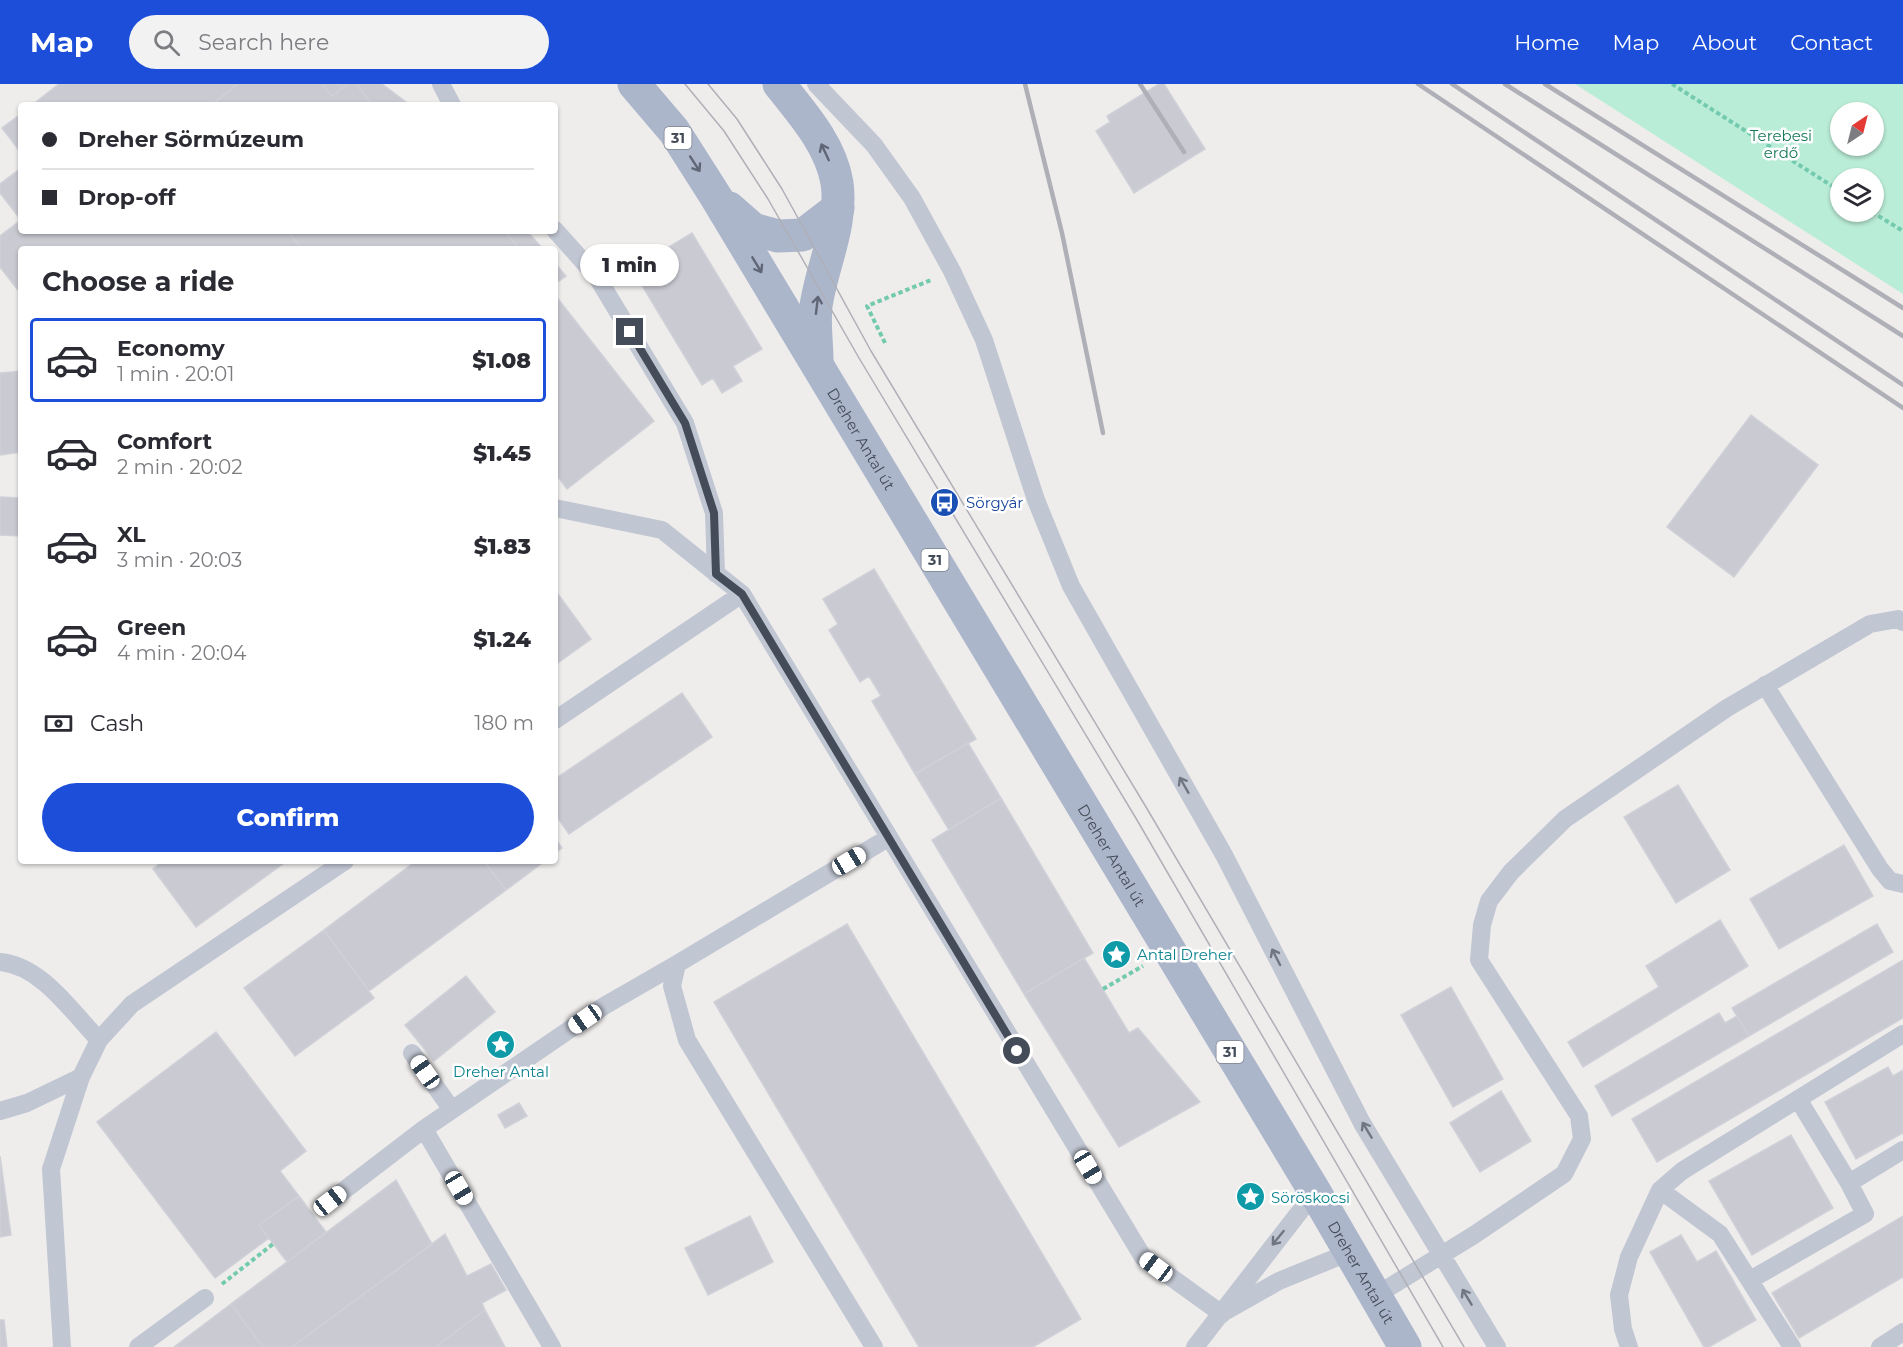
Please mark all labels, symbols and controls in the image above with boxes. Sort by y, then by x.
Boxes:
search box [129,15,549,69]
text: Map [30,25,93,59]
icon: search [150,26,183,59]
text: Search here [198,29,329,56]
text: Home [1514,30,1579,55]
text: Map [1612,30,1659,55]
text: About [1692,30,1757,55]
text: Contact [1790,30,1873,55]
north arrow [1830,102,1884,156]
map controls [1830,102,1884,222]
text: Dreher Sörmúzeum [78,126,304,153]
park label: Terebesi erdő [1750,126,1812,162]
road number: 31 [664,127,692,149]
one-way arrow [819,144,831,162]
one-way arrow [689,155,701,172]
button: layers [1830,168,1884,222]
text: Drop-off [78,184,176,211]
callout: 1 min [580,245,680,287]
text: 1 min [602,253,657,277]
one-way arrow [752,256,764,273]
text: Choose a ride [42,265,234,298]
one-way arrow [812,295,823,315]
route end [616,318,643,345]
icon: car [45,333,99,387]
text: Economy [117,335,225,362]
text: $1.08 [472,347,531,374]
text: 1 min · 20:01 [117,362,234,386]
street label: Dreher Antal út [823,384,900,493]
icon: car [45,426,99,480]
text: Comfort [117,428,212,455]
text: $1.45 [473,440,531,467]
text: 2 min · 20:02 [117,455,243,479]
bus stop icon: Sörgyár [929,486,961,518]
place label: Sörgyár [966,493,1023,512]
icon: car [45,519,99,573]
text: XL [117,521,146,548]
text: $1.83 [474,533,531,560]
text: 3 min · 20:03 [117,548,242,572]
road number: 31 [922,549,948,571]
icon: car [45,612,99,666]
text: Green [117,614,186,641]
text: $1.24 [473,626,531,653]
text: 4 min · 20:04 [117,641,246,665]
icon: cash [42,707,75,740]
text: Cash [90,710,144,737]
text: 180 m [474,711,534,735]
one-way arrow [1178,777,1190,794]
button: Confirm [42,783,534,852]
street label: Dreher Antal út [1074,800,1150,910]
car [829,844,869,878]
place icon: Antal Dreher [1100,938,1132,970]
place label: Antal Dreher [1137,945,1233,964]
one-way arrow [1270,948,1282,966]
car [565,1001,605,1037]
place icon: Dreher Antal [485,1028,517,1060]
route start [1003,1037,1030,1064]
road number: 31 [1216,1041,1244,1063]
car [407,1052,443,1092]
place label: Dreher Antal [453,1062,549,1081]
one-way arrow [1360,1122,1372,1139]
car [1071,1147,1105,1187]
car [442,1168,476,1208]
place icon: Söröskocsi [1234,1181,1266,1213]
car [310,1183,350,1219]
place label: Söröskocsi [1271,1188,1350,1207]
street label: Dreher Antal út [1324,1217,1399,1327]
one-way arrow [1272,1229,1285,1245]
car [1136,1249,1176,1285]
one-way arrow [1461,1289,1473,1306]

